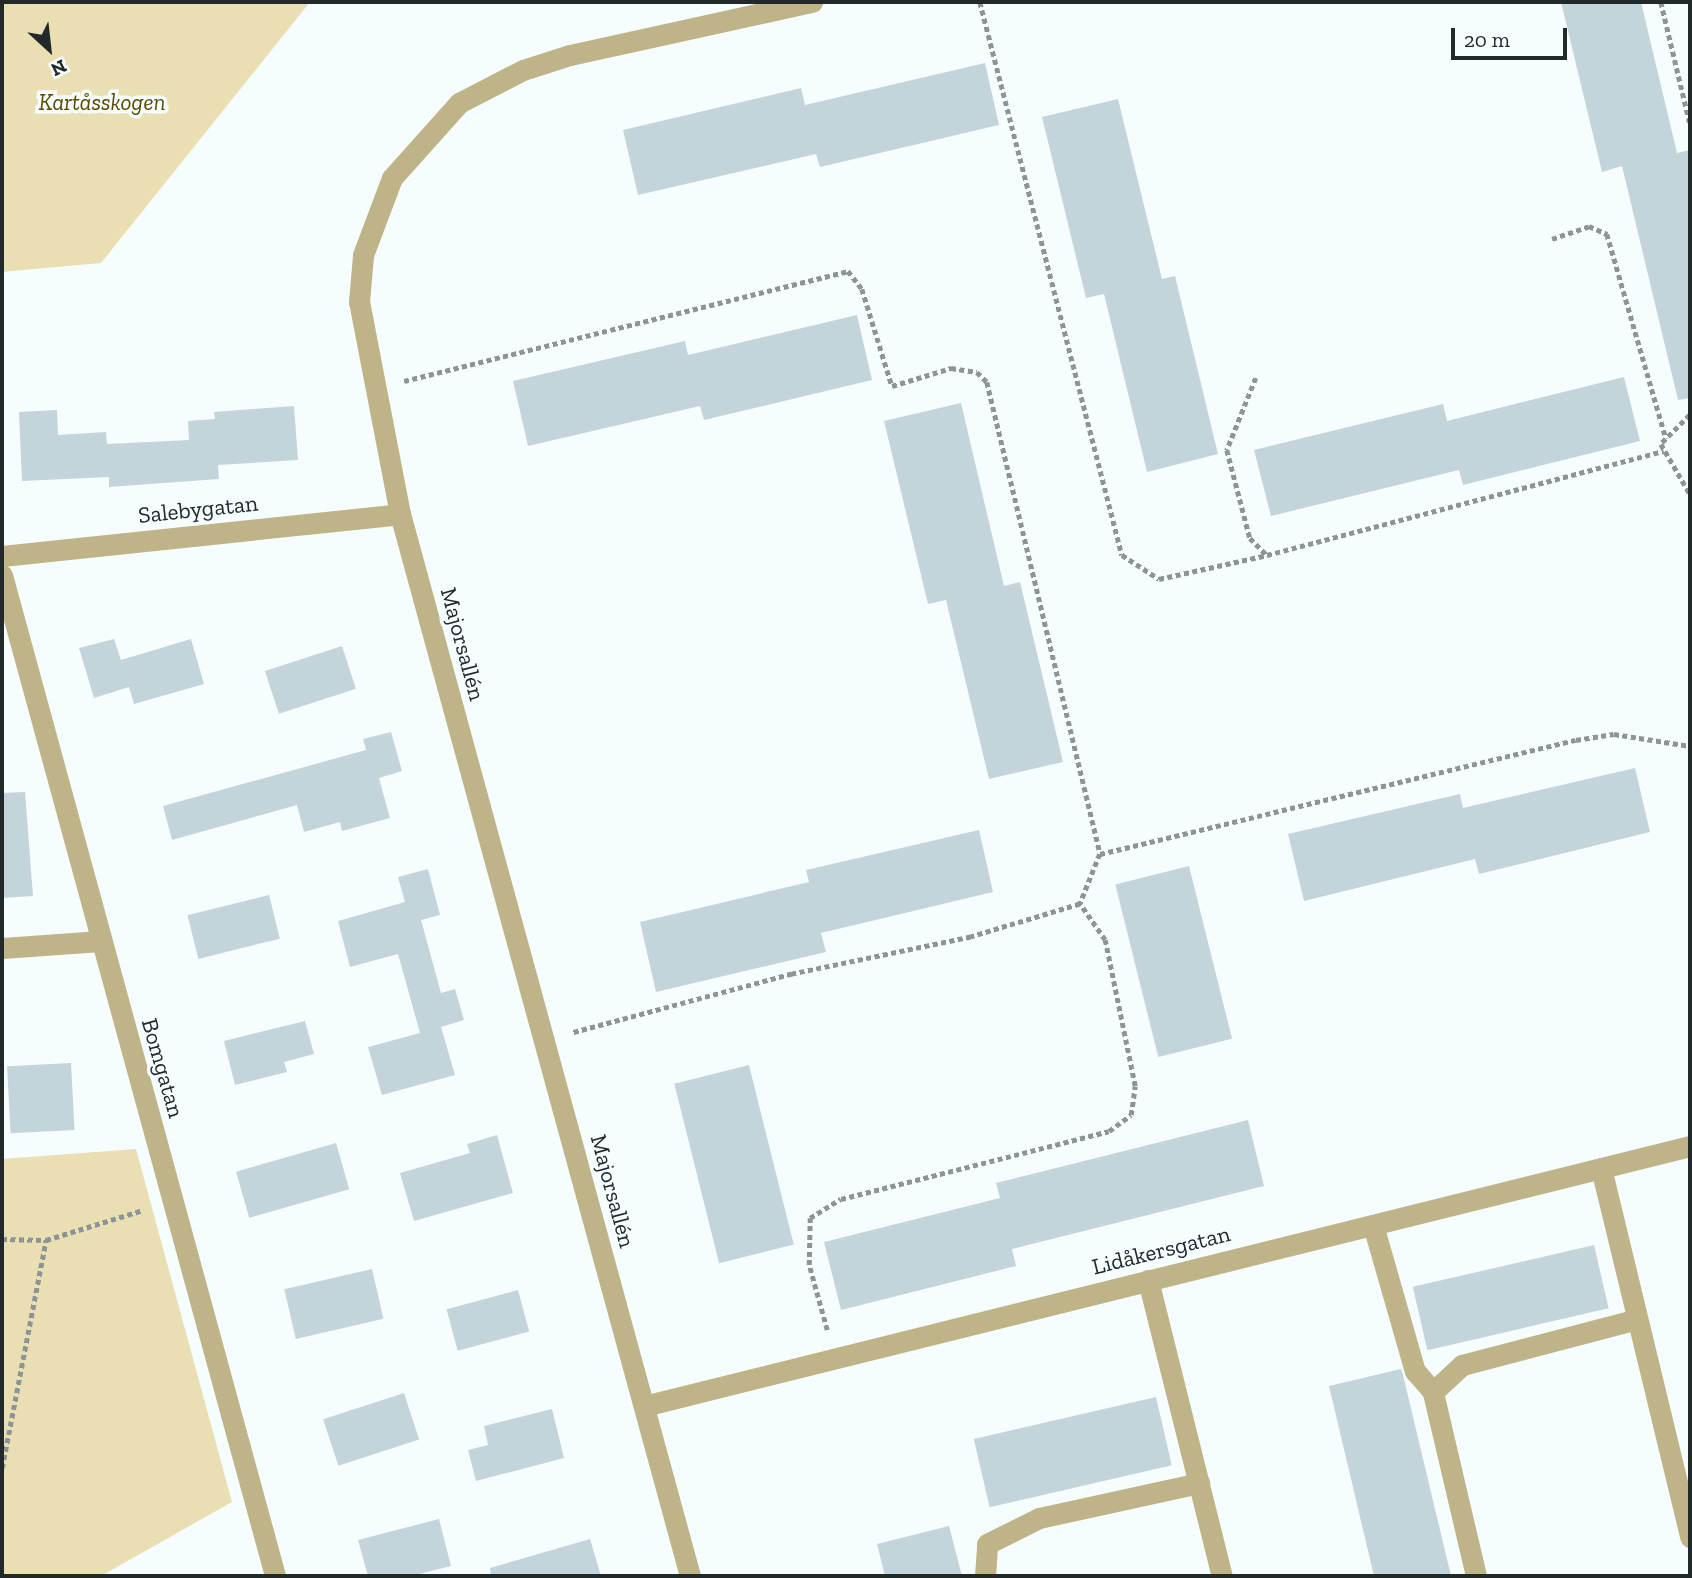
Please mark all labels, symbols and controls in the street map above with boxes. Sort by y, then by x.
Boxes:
north arrow [14,14,84,84]
scale bar [1454,14,1570,58]
text: 20 m [1464,27,1510,52]
text: N [47,55,70,82]
park label: Kartåsskogen [38,88,166,116]
street label: Salebygatan [137,489,259,529]
street label: Majorsallén [435,584,491,704]
street label: Bomgatan [136,1015,190,1121]
street label: Majorsallén [585,1131,641,1251]
street label: Lidåkersgatan [1089,1220,1233,1280]

